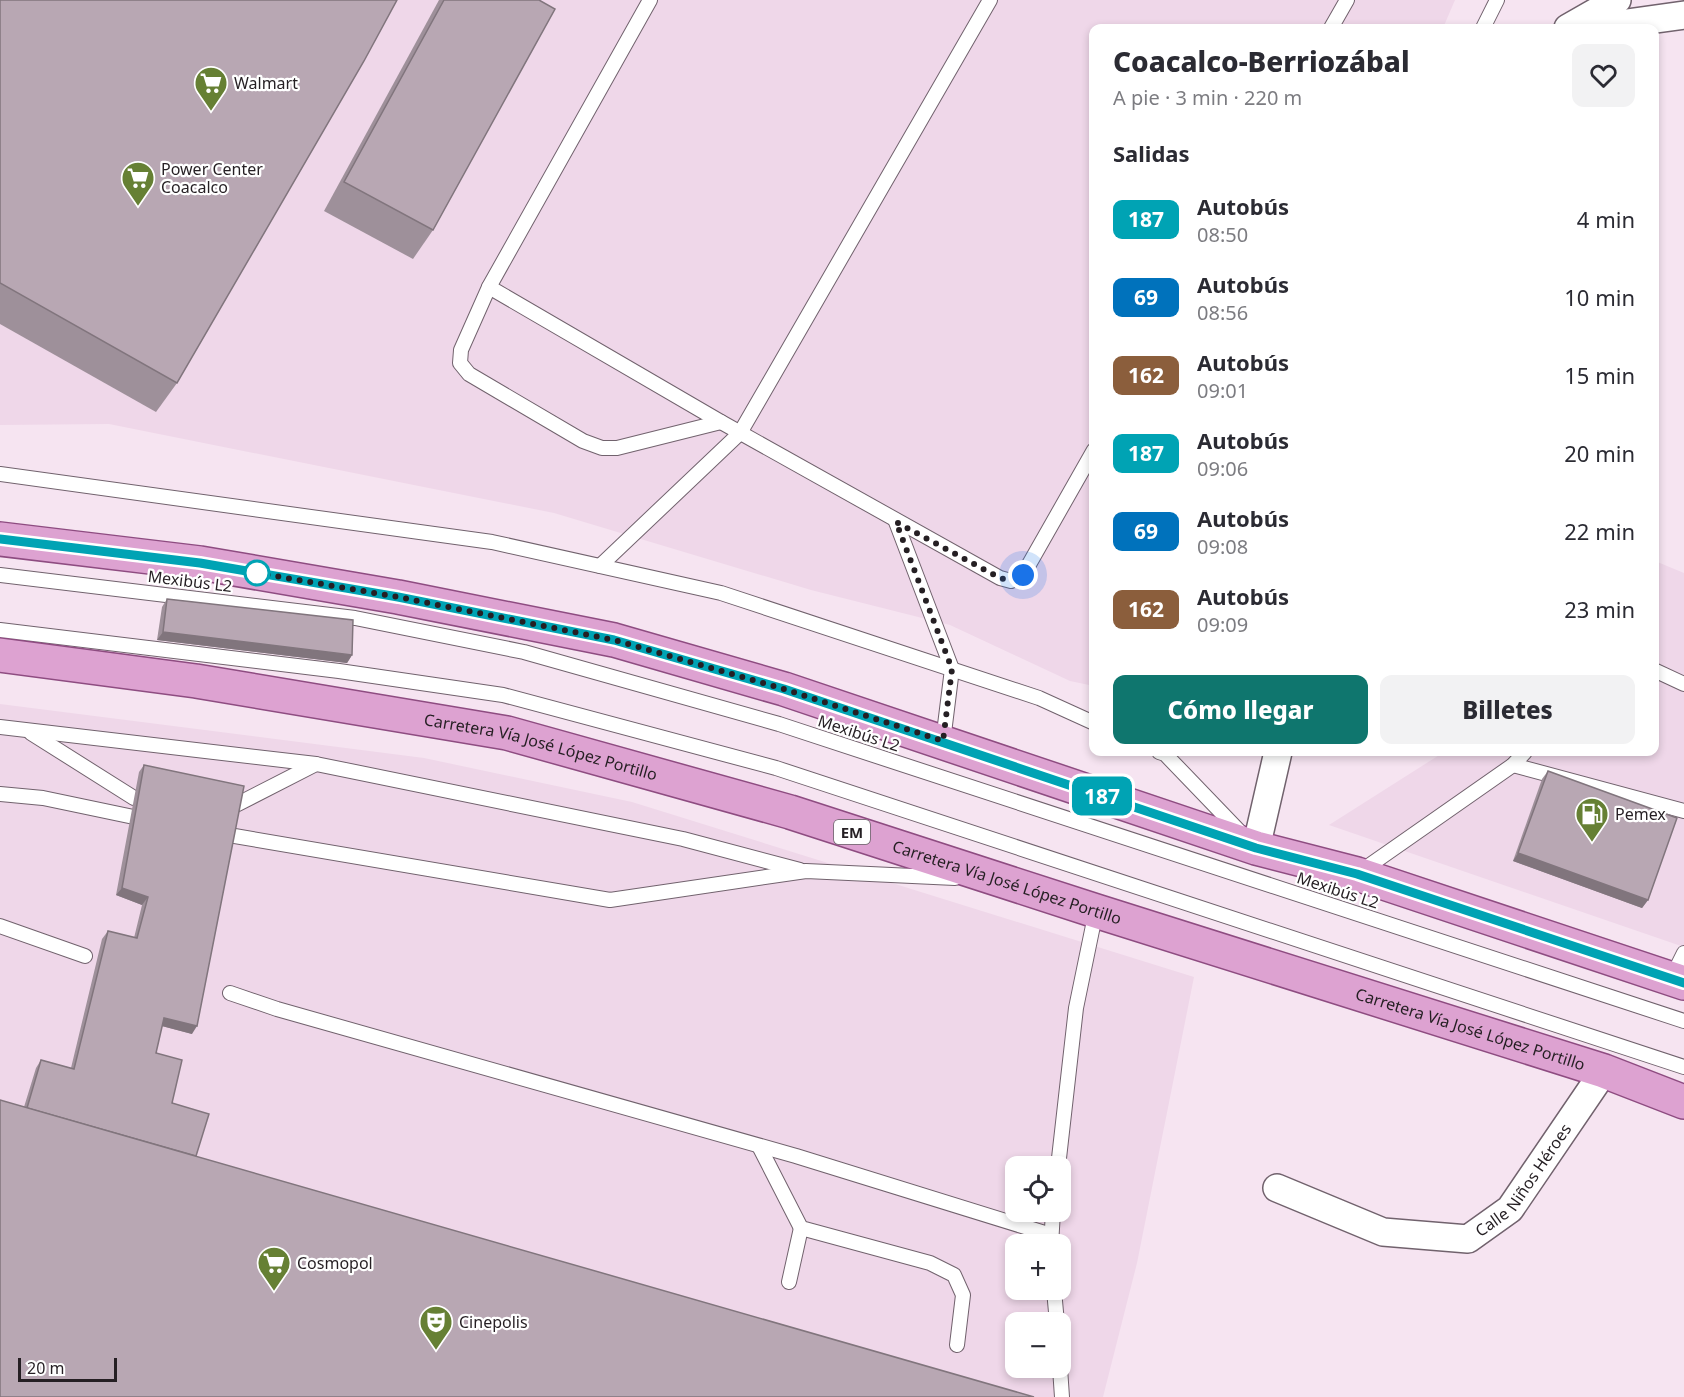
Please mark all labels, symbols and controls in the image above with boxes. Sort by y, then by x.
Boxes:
text: Coacalco-Berriozábal [1113,42,1410,80]
button: heart [1572,44,1635,107]
supermarket icon: Walmart [193,65,229,112]
place label: Walmart [234,72,298,94]
text: A pie · 3 min · 220 m [1113,84,1302,111]
text: Salidas [1113,138,1190,168]
place label: Power Center Coacalco [161,158,263,198]
supermarket icon: Power Center Coacalco [120,160,156,207]
text: Autobús [1197,191,1289,221]
text: 4 min [1577,204,1635,234]
text: 187 [1128,205,1164,233]
text: 08:50 [1197,221,1248,248]
text: Autobús [1197,269,1289,299]
text: 10 min [1564,282,1635,312]
text: 69 [1134,283,1158,311]
text: 08:56 [1197,299,1248,326]
text: Autobús [1197,347,1289,377]
text: 15 min [1564,360,1635,390]
text: 162 [1128,361,1164,389]
text: 09:01 [1197,377,1248,404]
text: Autobús [1197,425,1289,455]
text: 20 min [1564,438,1635,468]
text: 187 [1128,439,1164,467]
text: 09:06 [1197,455,1248,482]
text: Autobús [1197,503,1289,533]
text: 22 min [1564,516,1635,546]
text: 69 [1134,517,1158,545]
text: 09:08 [1197,533,1248,560]
unlabelled marker [244,560,270,586]
your location [1008,560,1038,590]
street label: Mexibús L2 [147,565,233,597]
text: Autobús [1197,581,1289,611]
text: 23 min [1564,594,1635,624]
text: 162 [1128,595,1164,623]
text: 09:09 [1197,611,1248,638]
button: Cómo llegar [1113,675,1368,744]
button: Billetes [1380,675,1635,744]
street label: Carretera Vía José López Portillo [423,708,660,785]
street label: Mexibús L2 [815,709,903,757]
line badge: 187 [1068,776,1136,816]
text: 187 [1084,782,1120,810]
fuel station icon: Pemex [1574,796,1610,843]
place label: Pemex [1615,803,1666,825]
road number: EM [834,820,870,844]
street label: Carretera Vía José López Portillo [890,835,1124,929]
street label: Mexibús L2 [1294,866,1382,914]
street label: Carretera Vía José López Portillo [1353,982,1588,1075]
street label: Calle Niños Héroes [1471,1119,1576,1242]
map controls [1005,1156,1071,1378]
button: locate [1005,1156,1071,1222]
button: + [1005,1234,1071,1300]
supermarket icon: Cosmopol [256,1245,292,1292]
place label: Cosmopol [297,1252,373,1274]
theatre icon: Cinepolis [418,1304,454,1351]
place label: Cinepolis [459,1311,528,1333]
button: − [1005,1312,1071,1378]
scale bar [18,1355,117,1382]
text: 20 m [27,1357,64,1379]

